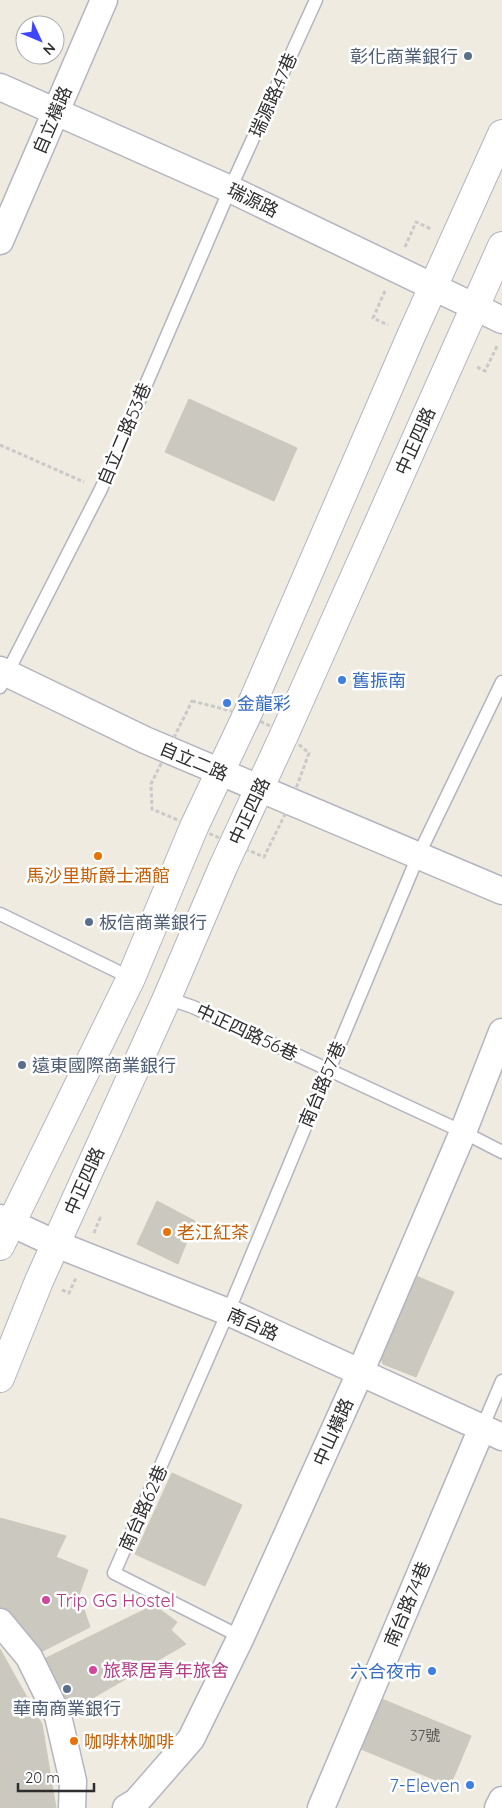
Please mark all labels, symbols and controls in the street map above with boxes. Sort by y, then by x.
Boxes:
north arrow [15,15,65,65]
text: N [39,39,59,59]
place label: 彰化商業銀行 [350,45,458,68]
street label: 瑞源路47巷 [244,49,302,141]
marker: 彰化商業銀行 [462,50,474,62]
street label: 自立橫路 [27,82,77,158]
street label: 瑞源路 [224,178,282,222]
street label: 自立二路53巷 [92,379,156,489]
street label: 中正四路 [390,403,440,479]
place label: 舊振南 [352,669,406,692]
marker: 舊振南 [336,674,348,686]
place label: 金龍彩 [237,692,291,715]
marker: 金龍彩 [221,697,233,709]
street label: 自立二路 [156,736,232,786]
street label: 中正四路 [223,774,275,848]
marker: 馬沙里斯爵士酒館 [92,850,104,862]
place label: 馬沙里斯爵士酒館 [26,864,170,887]
place label: 板信商業銀行 [99,911,207,934]
marker: 板信商業銀行 [83,916,95,928]
street label: 中正四路56巷 [193,998,301,1066]
street label: 南台路57巷 [294,1038,350,1130]
place label: 遠東國際商業銀行 [32,1054,176,1077]
marker: 遠東國際商業銀行 [16,1059,28,1071]
street label: 中正四路 [59,1143,109,1219]
place label: 老江紅茶 [177,1221,249,1244]
marker: 老江紅茶 [161,1226,173,1238]
street label: 南台路 [224,1303,282,1345]
street label: 中山橫路 [308,1394,358,1470]
street label: 南台路62巷 [114,1461,172,1555]
street label: 南台路74巷 [379,1558,435,1650]
place label: Trip GG Hostel [56,1589,175,1612]
marker: Trip GG Hostel [40,1594,52,1606]
place label: 旅聚居青年旅舍 [103,1659,229,1682]
place label: 六合夜市 [350,1660,422,1683]
marker: 旅聚居青年旅舍 [87,1664,99,1676]
marker: 六合夜市 [426,1665,438,1677]
marker: 華南商業銀行 [61,1683,73,1695]
place label: 華南商業銀行 [13,1697,121,1720]
house number: 37號 [410,1726,440,1745]
place label: 咖啡林咖啡 [84,1730,174,1753]
marker: 咖啡林咖啡 [68,1735,80,1747]
scale bar [18,1760,94,1792]
text: 20 m [25,1768,60,1787]
place label: 7-Eleven [389,1774,460,1797]
marker: 7-Eleven [464,1779,476,1791]

